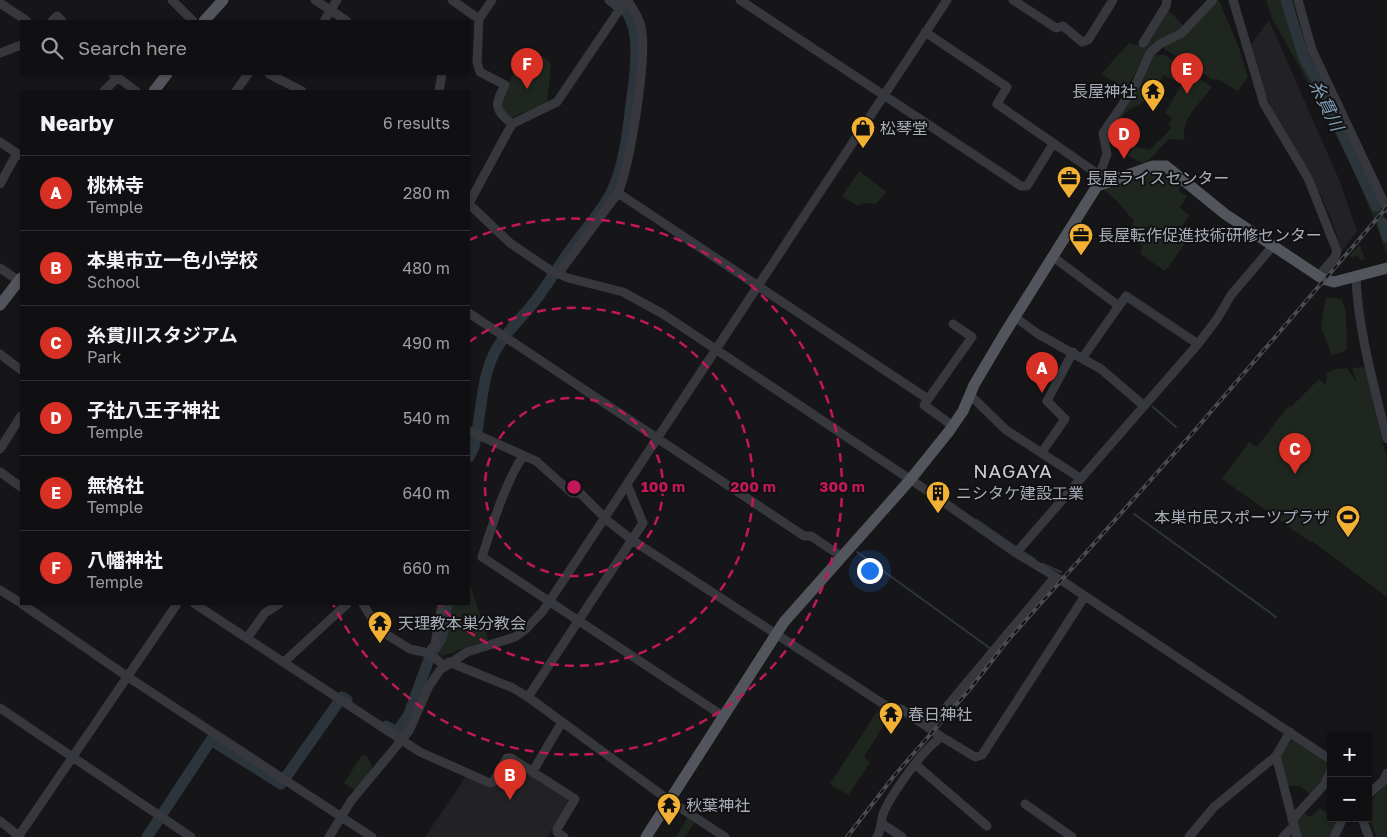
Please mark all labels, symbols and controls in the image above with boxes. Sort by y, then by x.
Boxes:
search box [20,20,470,75]
icon: search [38,34,66,62]
text: Search here [78,36,187,59]
pin: F [511,48,543,89]
pin: E [1171,53,1203,94]
water label: 糸貫川 [1305,76,1350,136]
temple icon: 長屋神社 [1140,78,1166,112]
place label: 長屋神社 [1072,81,1136,101]
text: Nearby [40,110,114,136]
text: 6 results [383,113,450,133]
shop icon: 松琴堂 [850,115,876,149]
place label: 松琴堂 [880,118,928,138]
pin: D [1108,118,1140,159]
office icon: 長屋ライスセンター [1056,165,1082,199]
place label: 長屋ライスセンター [1086,168,1230,188]
text: 桃林寺 [87,173,144,196]
text: A [50,183,62,203]
text: 280 m [403,183,450,203]
text: Temple [87,197,143,217]
office icon: 長屋転作促進技術研修センター [1068,222,1094,256]
place label: 長屋転作促進技術研修センター [1098,225,1322,245]
text: 本巣市立一色小学校 [87,248,258,271]
text: B [50,258,62,278]
text: 480 m [402,258,450,278]
text: School [87,272,140,292]
text: 糸貫川スタジアム [87,323,238,346]
text: C [50,333,62,353]
text: 490 m [402,333,450,353]
text: Park [87,347,122,367]
pin: A [1026,352,1058,393]
text: 子社八王子神社 [87,398,220,421]
text: D [50,408,62,428]
text: 540 m [403,408,450,428]
text: Temple [87,422,143,442]
pin: C [1279,433,1311,474]
district label: NAGAYA [973,459,1053,482]
text: 無格社 [87,473,144,496]
text: 100 m [641,477,685,495]
text: 200 m [730,477,776,495]
text: 300 m [819,477,865,495]
centre of rings [565,478,583,496]
building icon: ニシタケ建設工業 [925,480,951,514]
text: E [51,483,61,503]
text: 640 m [402,483,450,503]
place label: ニシタケ建設工業 [956,483,1084,503]
text: Temple [87,497,143,517]
sports icon: 本巣市民スポーツプラザ [1335,504,1361,538]
place label: 本巣市民スポーツプラザ [1154,507,1330,527]
text: 八幡神社 [87,548,163,571]
text: F [51,558,61,578]
text: 660 m [403,558,450,578]
your location [857,558,883,584]
text: Temple [87,572,143,592]
temple icon: 天理教本巣分教会 [367,610,393,644]
place label: 天理教本巣分教会 [398,613,526,633]
temple icon: 春日神社 [878,701,904,735]
place label: 春日神社 [908,704,972,724]
map controls [1327,732,1372,822]
button: + [1327,732,1372,777]
pin: B [494,759,526,800]
button: − [1327,777,1372,822]
temple icon: 秋葉神社 [656,792,682,826]
place label: 秋葉神社 [686,795,750,815]

